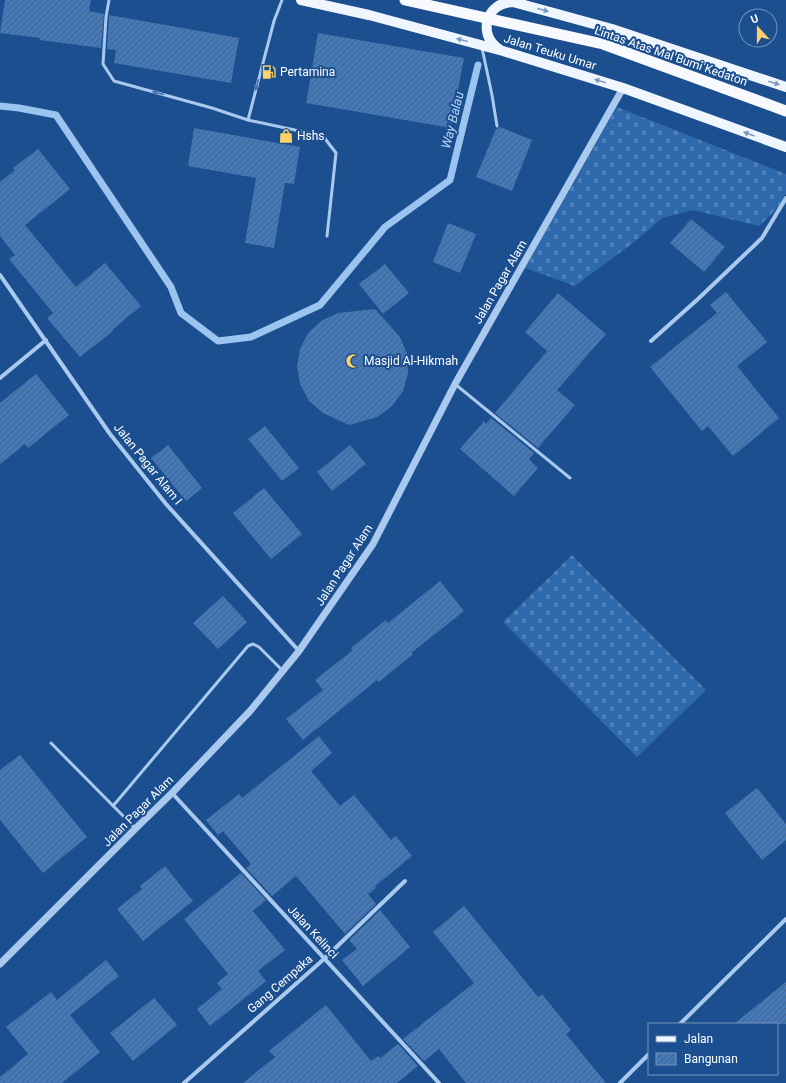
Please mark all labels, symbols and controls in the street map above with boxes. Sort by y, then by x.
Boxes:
one-way arrow [538,7,550,13]
north arrow [738,8,778,48]
text: U [749,12,760,27]
street label: Lintas Atas Mal Bumi Kedaton [593,23,749,89]
street label: Jalan Teuku Umar [502,31,598,73]
one-way arrow [456,37,468,43]
fuel station icon: Pertamina [261,64,277,80]
place label: Pertamina [280,65,335,79]
one-way arrow [594,78,606,84]
one-way arrow [254,79,260,92]
one-way arrow [769,80,781,86]
one-way arrow [152,90,164,96]
water label: Way Balau [438,90,467,150]
shop icon: Hshs [278,128,294,144]
place label: Hshs [297,129,325,143]
one-way arrow [743,130,755,136]
street label: Jalan Pagar Alam [470,238,530,326]
mosque icon: Masjid Al-Hikmah [345,353,361,369]
place label: Masjid Al-Hikmah [364,354,458,368]
street label: Jalan Pagar Alam I [111,421,185,507]
street label: Jalan Pagar Alam [312,522,376,608]
street label: Jalan Pagar Alam [100,773,176,849]
street label: Jalan Kelinci [285,903,341,962]
street label: Gang Cempaka [245,952,315,1016]
legend [648,1023,778,1075]
text: Jalan [684,1032,713,1046]
text: Bangunan [684,1052,738,1066]

